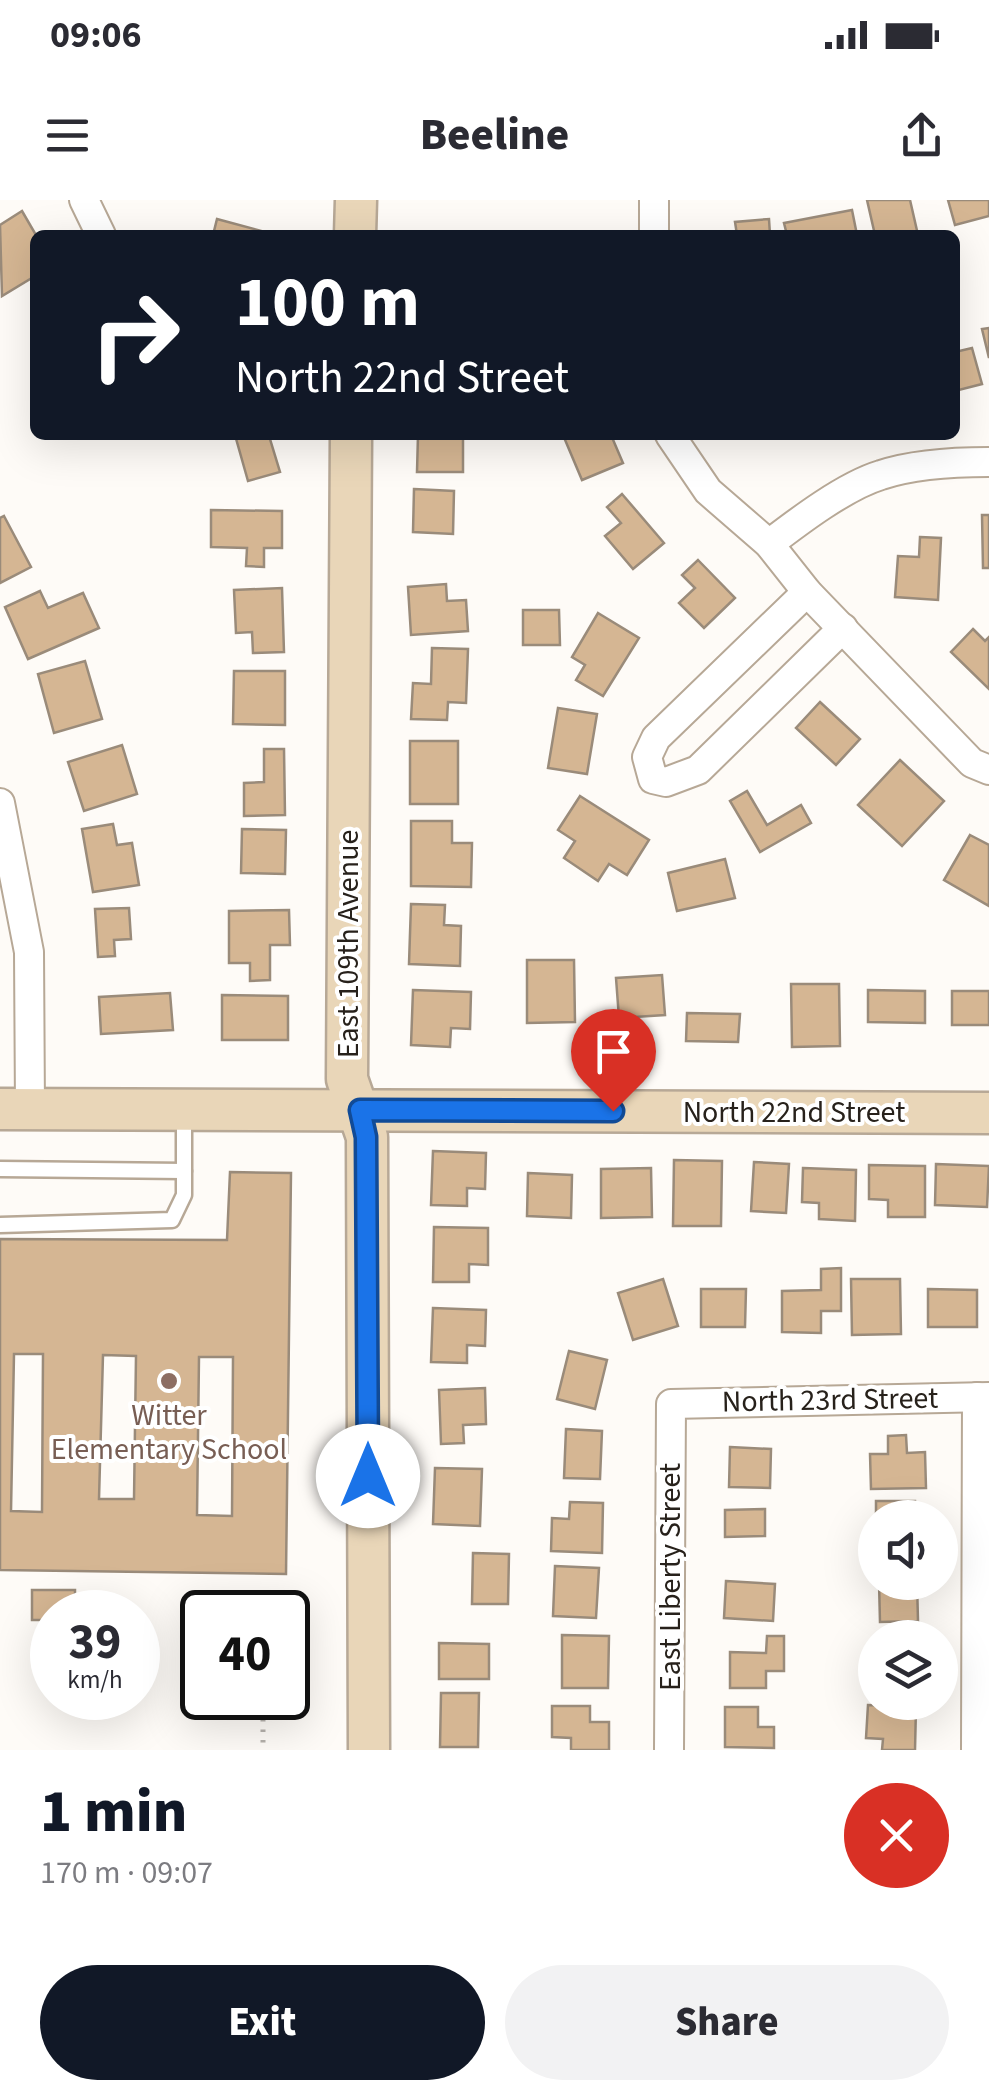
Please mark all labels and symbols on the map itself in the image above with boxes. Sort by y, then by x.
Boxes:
street label: East 109th Avenue [327,830,370,1058]
pin [571,1009,656,1112]
street label: North 22nd Street [683,1091,905,1134]
marker: Witter Elementary School [158,1370,180,1392]
street label: North 23rd Street [722,1377,938,1423]
place label: Witter Elementary School [51,1394,287,1471]
position arrow [316,1424,420,1528]
street label: East Liberty Street [649,1463,692,1691]
speed limit sign: 40 [180,1590,310,1720]

